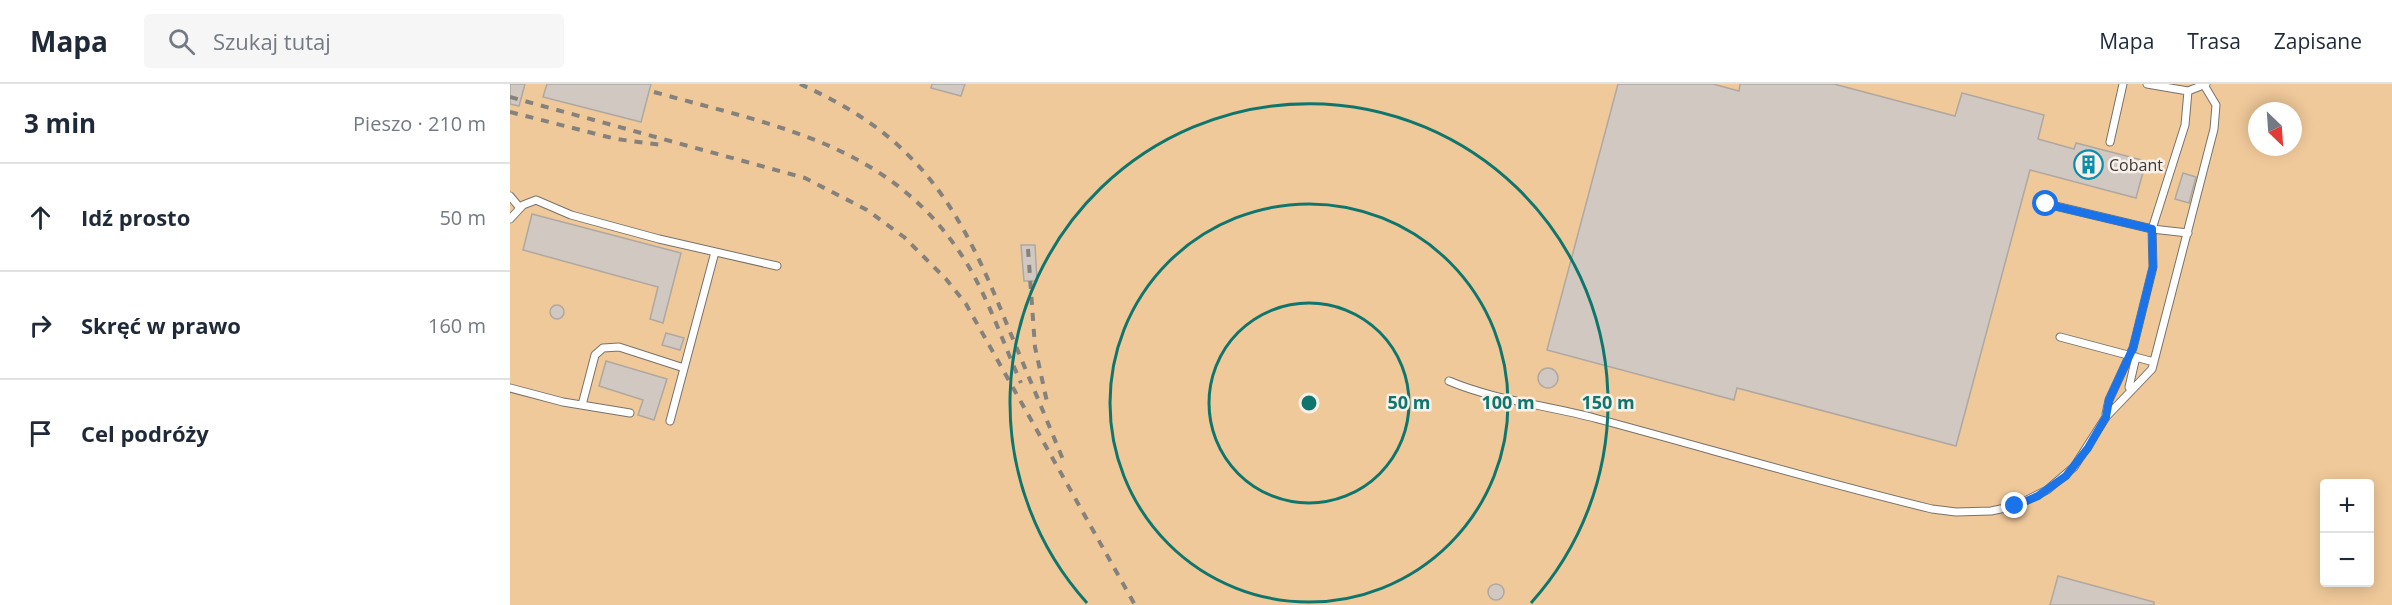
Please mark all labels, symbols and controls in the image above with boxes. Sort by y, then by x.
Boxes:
search box [144,14,564,68]
text: Mapa [30,22,108,60]
icon: search [165,25,198,58]
text: Szukaj tutaj [213,26,331,56]
text: Mapa [2099,27,2154,55]
text: Trasa [2187,27,2241,55]
text: Zapisane [2274,27,2362,55]
north arrow [2248,102,2302,156]
text: 3 min [24,105,96,141]
text: Pieszo · 210 m [353,110,486,137]
building icon: Cobant [2072,149,2104,181]
place label: Cobant [2109,154,2163,176]
route start [2032,190,2058,216]
icon: ahead [24,201,57,234]
text: Idź prosto [81,202,190,232]
text: 50 m [439,204,486,231]
icon: right [24,309,57,342]
text: Skręć w prawo [81,310,241,340]
text: 160 m [428,312,486,339]
text: 50 m [1388,390,1430,414]
text: 100 m [1481,390,1535,414]
text: 150 m [1581,390,1635,414]
centre of rings [1299,393,1319,413]
icon: arrive [24,417,57,450]
text: Cel podróży [81,418,209,448]
map controls [2320,479,2374,587]
button: + [2320,479,2374,533]
route end [2001,492,2027,518]
button: − [2320,533,2374,587]

